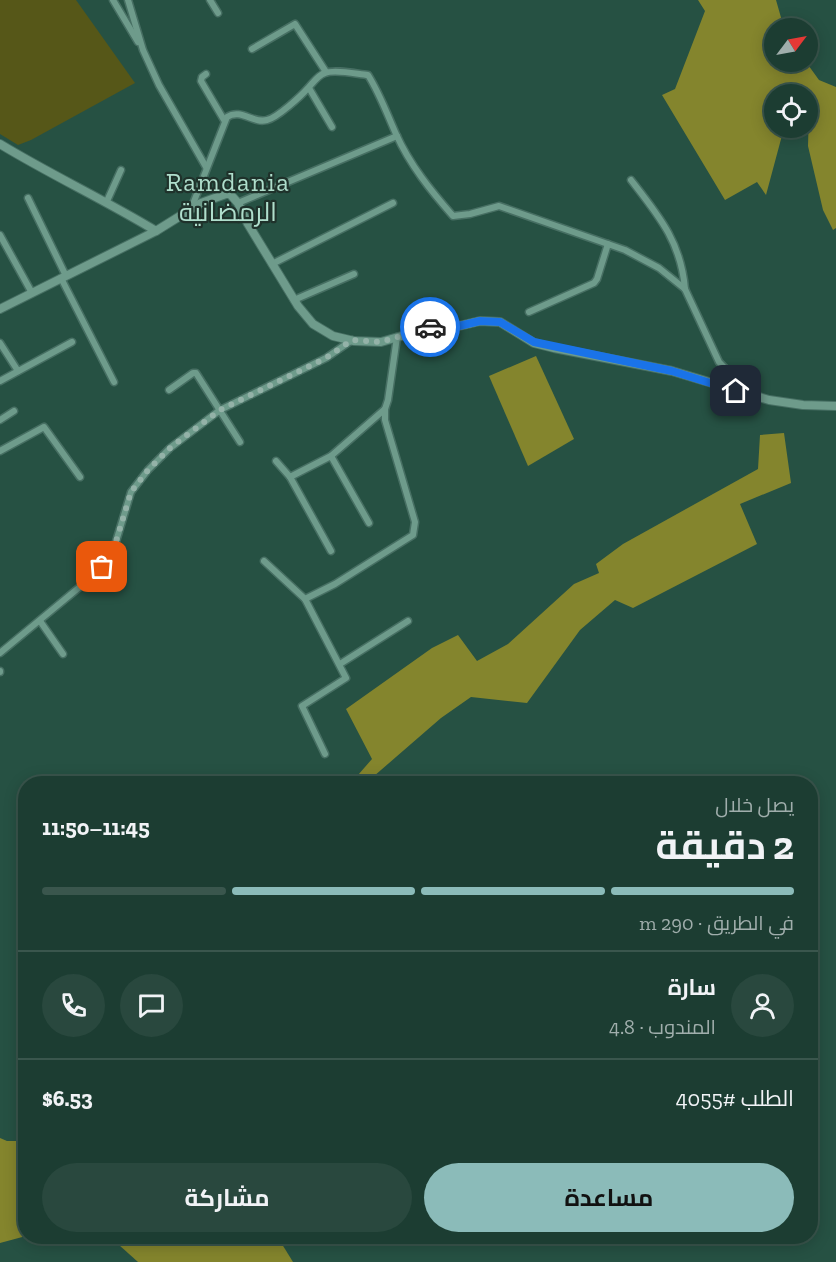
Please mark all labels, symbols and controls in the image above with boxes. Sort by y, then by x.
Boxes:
north arrow [764,18,818,72]
map controls [764,18,818,138]
button: locate [764,84,818,138]
district label: Ramdania الرمضانية [166,166,290,228]
courier [400,297,460,357]
icon: car [414,311,447,344]
pin [710,365,761,416]
icon: home [719,374,752,407]
pin [76,541,127,592]
icon: bag [85,550,118,583]
text: يصل خلال [715,793,794,817]
text: 11:45–11:50 [42,814,150,841]
text: 2 دقيقة [656,822,794,869]
text: في الطريق · 290 m [639,911,794,935]
button: phone [42,974,105,1037]
button: chat [120,974,183,1037]
text: سارة [668,974,716,1001]
button: person [731,974,794,1037]
text: المندوب · 4.8 [609,1015,716,1039]
text: $6.53 [42,1085,93,1112]
text: الطلب #4055 [676,1085,794,1112]
button: مشاركة [42,1163,412,1232]
button: مساعدة [424,1163,794,1232]

